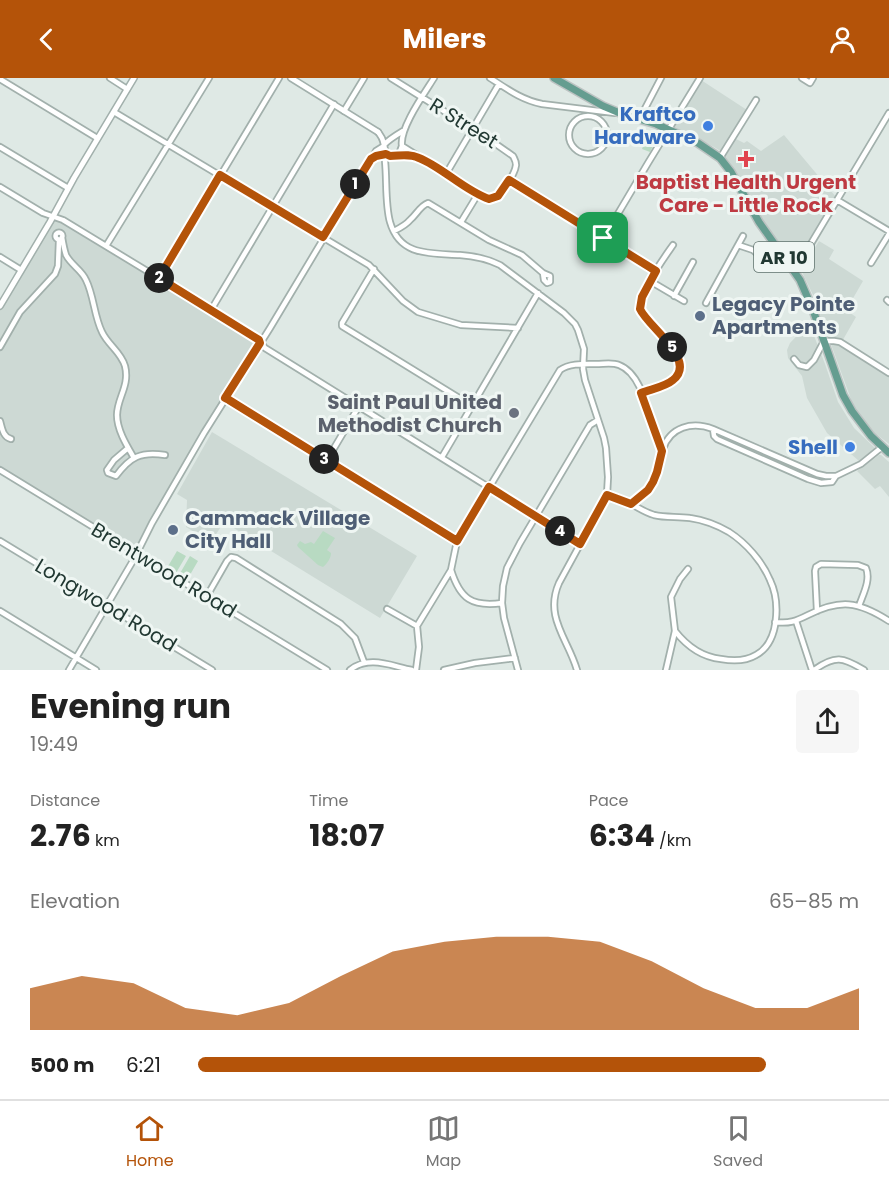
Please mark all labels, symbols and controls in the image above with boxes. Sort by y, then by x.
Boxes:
text: Milers [403,20,486,57]
icon: back [30,23,63,56]
icon: person [826,23,859,56]
street label: R Street [424,91,504,155]
place label: Kraftco Hardware [594,100,696,151]
marker: Kraftco Hardware [701,119,715,133]
marker: Baptist Health Urgent Care - Little Rock [737,150,755,168]
place label: Baptist Health Urgent Care - Little Rock [636,168,856,219]
pin: 1 [340,169,370,199]
text: 1 [352,172,358,195]
pin [577,212,628,263]
icon: arrive [586,221,619,254]
road number: AR 10 [754,242,814,272]
pin: 2 [144,263,174,293]
text: 2 [154,266,164,289]
place label: Legacy Pointe Apartments [712,290,855,341]
marker: Legacy Pointe Apartments [693,309,707,323]
pin: 5 [657,332,687,362]
text: 5 [667,335,677,358]
place label: Saint Paul United Methodist Church [318,388,502,439]
marker: Saint Paul United Methodist Church [507,406,521,420]
place label: Shell [788,433,838,461]
marker: Shell [843,440,857,454]
pin: 3 [309,444,339,474]
text: 3 [319,447,329,470]
place label: Cammack Village City Hall [185,504,370,555]
street label: Brentwood Road [86,515,242,625]
pin: 4 [545,516,575,546]
text: 4 [555,519,565,542]
marker: Cammack Village City Hall [166,523,180,537]
street label: Longwood Road [30,552,182,658]
text: Evening run [30,683,231,730]
button: share [796,690,859,753]
text: 19:49 [30,730,78,758]
text: Distance [30,789,100,812]
text: Time [309,789,348,812]
text: Pace [589,789,628,812]
text: 2.76 [30,814,91,857]
text: 18:07 [309,814,384,857]
text: 6:34 [589,814,655,857]
text: km [91,829,120,852]
text: /km [655,829,691,852]
text: Elevation [30,887,120,915]
text: 65–85 m [769,887,859,915]
text: 500 m [30,1051,95,1079]
text: 6:21 [126,1051,161,1079]
tab: Home [126,1112,174,1173]
tab: Map [426,1112,461,1173]
tab: Saved [713,1112,763,1173]

